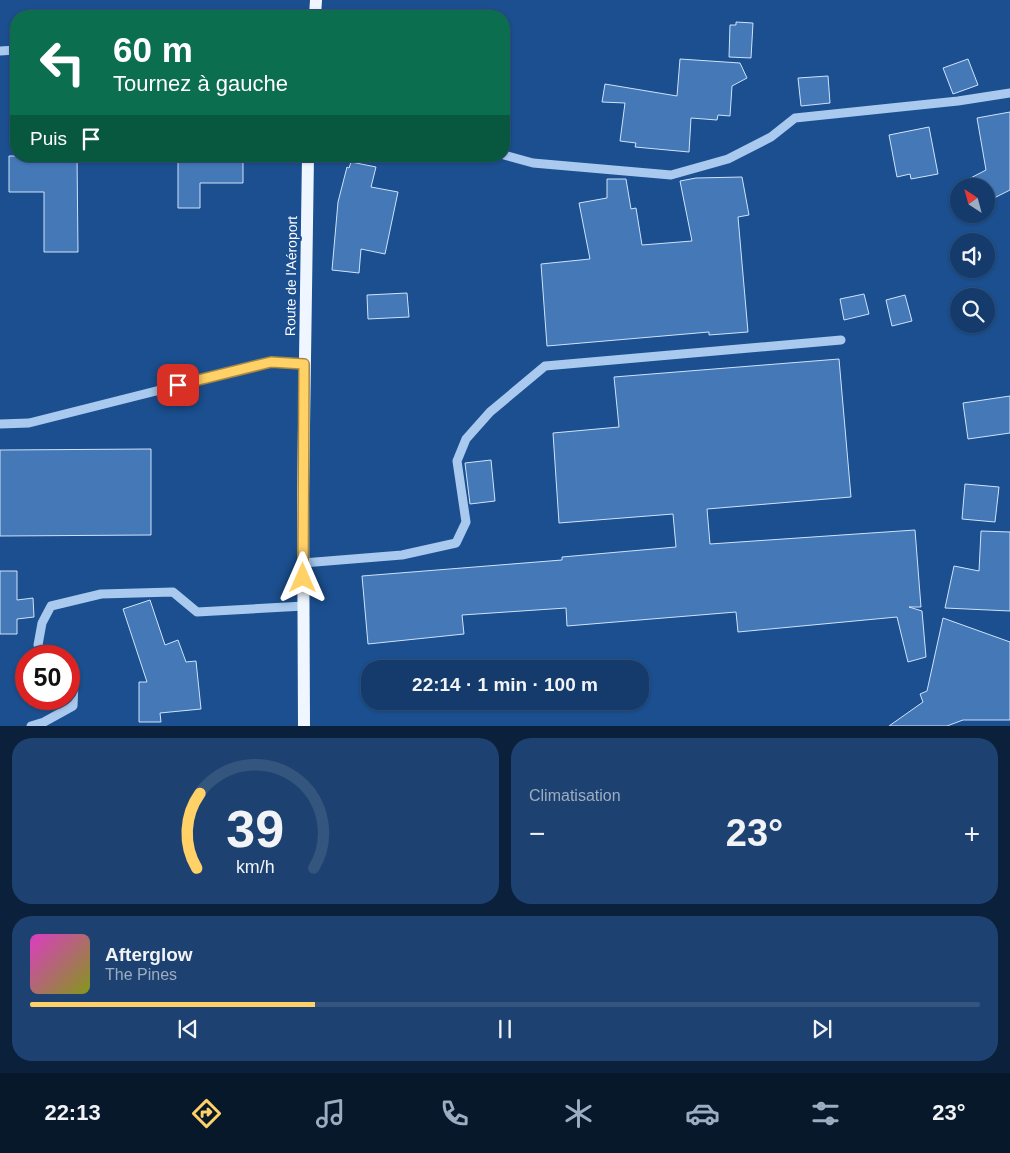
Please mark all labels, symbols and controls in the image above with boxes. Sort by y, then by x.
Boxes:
icon: left [30,30,95,95]
text: 60 m [113,30,193,69]
text: Tournez à gauche [113,71,288,96]
icon: arrive [77,125,105,153]
text: Puis [30,128,67,149]
north arrow [950,178,995,222]
map controls [950,178,995,333]
street label: Route de l'Aéroport [282,216,300,336]
button: sound [950,233,995,278]
button: search [950,288,995,333]
pin [157,364,199,406]
icon: arrive [164,371,192,399]
position arrow [276,551,328,603]
speed limit sign: 50 [15,645,80,710]
text: 22:14 · 1 min · 100 m [412,674,598,695]
text: Climatisation [529,787,621,804]
text: 39 [227,800,284,858]
text: 23° [726,812,783,854]
text: − [529,818,545,849]
text: + [964,818,980,849]
text: km/h [236,857,275,877]
text: Afterglow [105,944,193,965]
text: The Pines [105,966,177,983]
icon: previous [174,1015,202,1043]
icon: pause [491,1015,519,1043]
icon: next [808,1015,836,1043]
icon: directions [189,1096,224,1131]
icon: music [313,1096,348,1131]
icon: phone [437,1096,472,1131]
icon: climate [561,1096,596,1131]
icon: car [685,1096,720,1131]
icon: filters [808,1096,843,1131]
text: 22:13 [44,1100,101,1125]
text: 23° [932,1100,966,1125]

